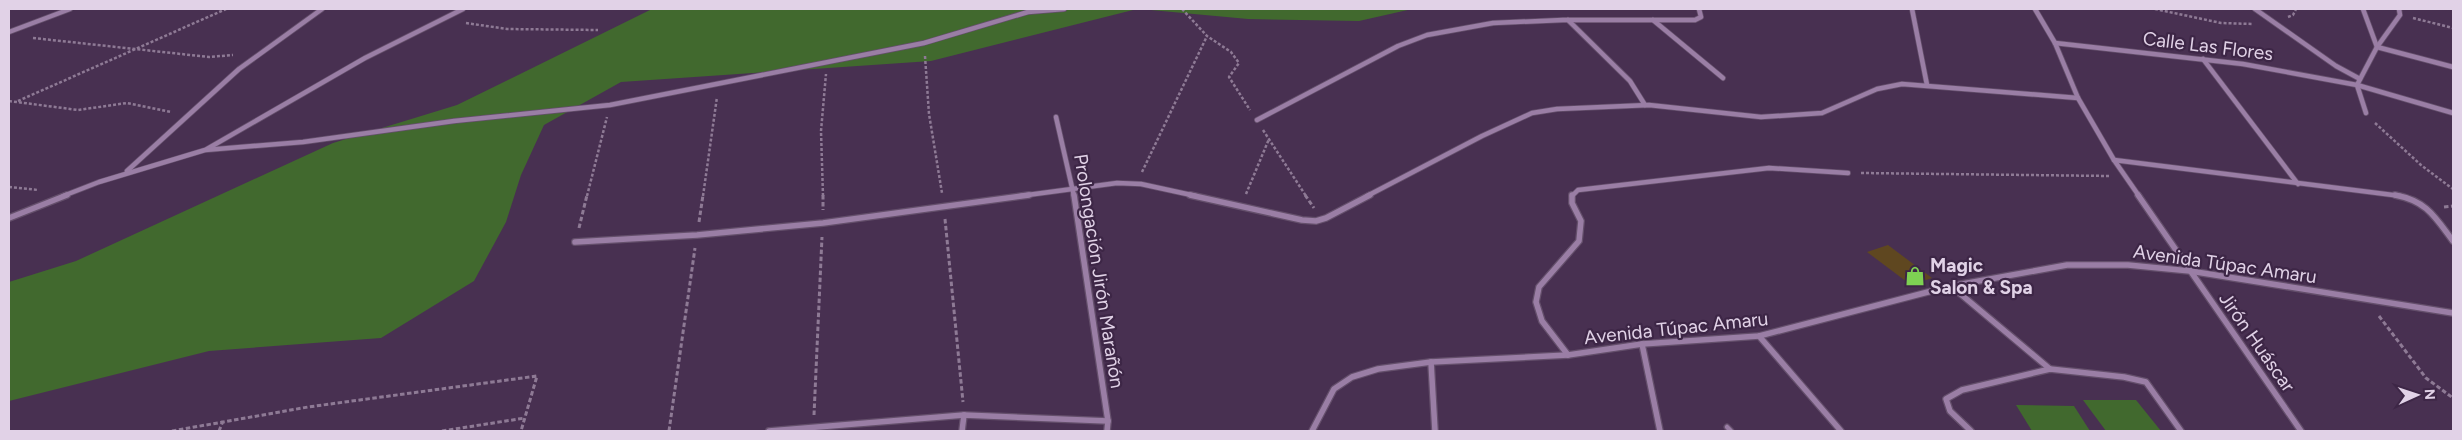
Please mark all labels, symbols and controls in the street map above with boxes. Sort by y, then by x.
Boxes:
street label: Calle Las Flores [2142,27,2275,65]
street label: Prolongación Jirón Marañón [1069,152,1129,390]
street label: Avenida Túpac Amaru [2132,240,2318,288]
place label: Magic Salon & Spa [1930,254,2033,299]
shop icon: Magic Salon & Spa [1904,265,1926,287]
street label: Jirón Huáscar [2214,288,2300,397]
street label: Avenida Túpac Amaru [1583,307,1769,349]
north arrow [2392,370,2442,420]
text: N [2421,388,2438,400]

